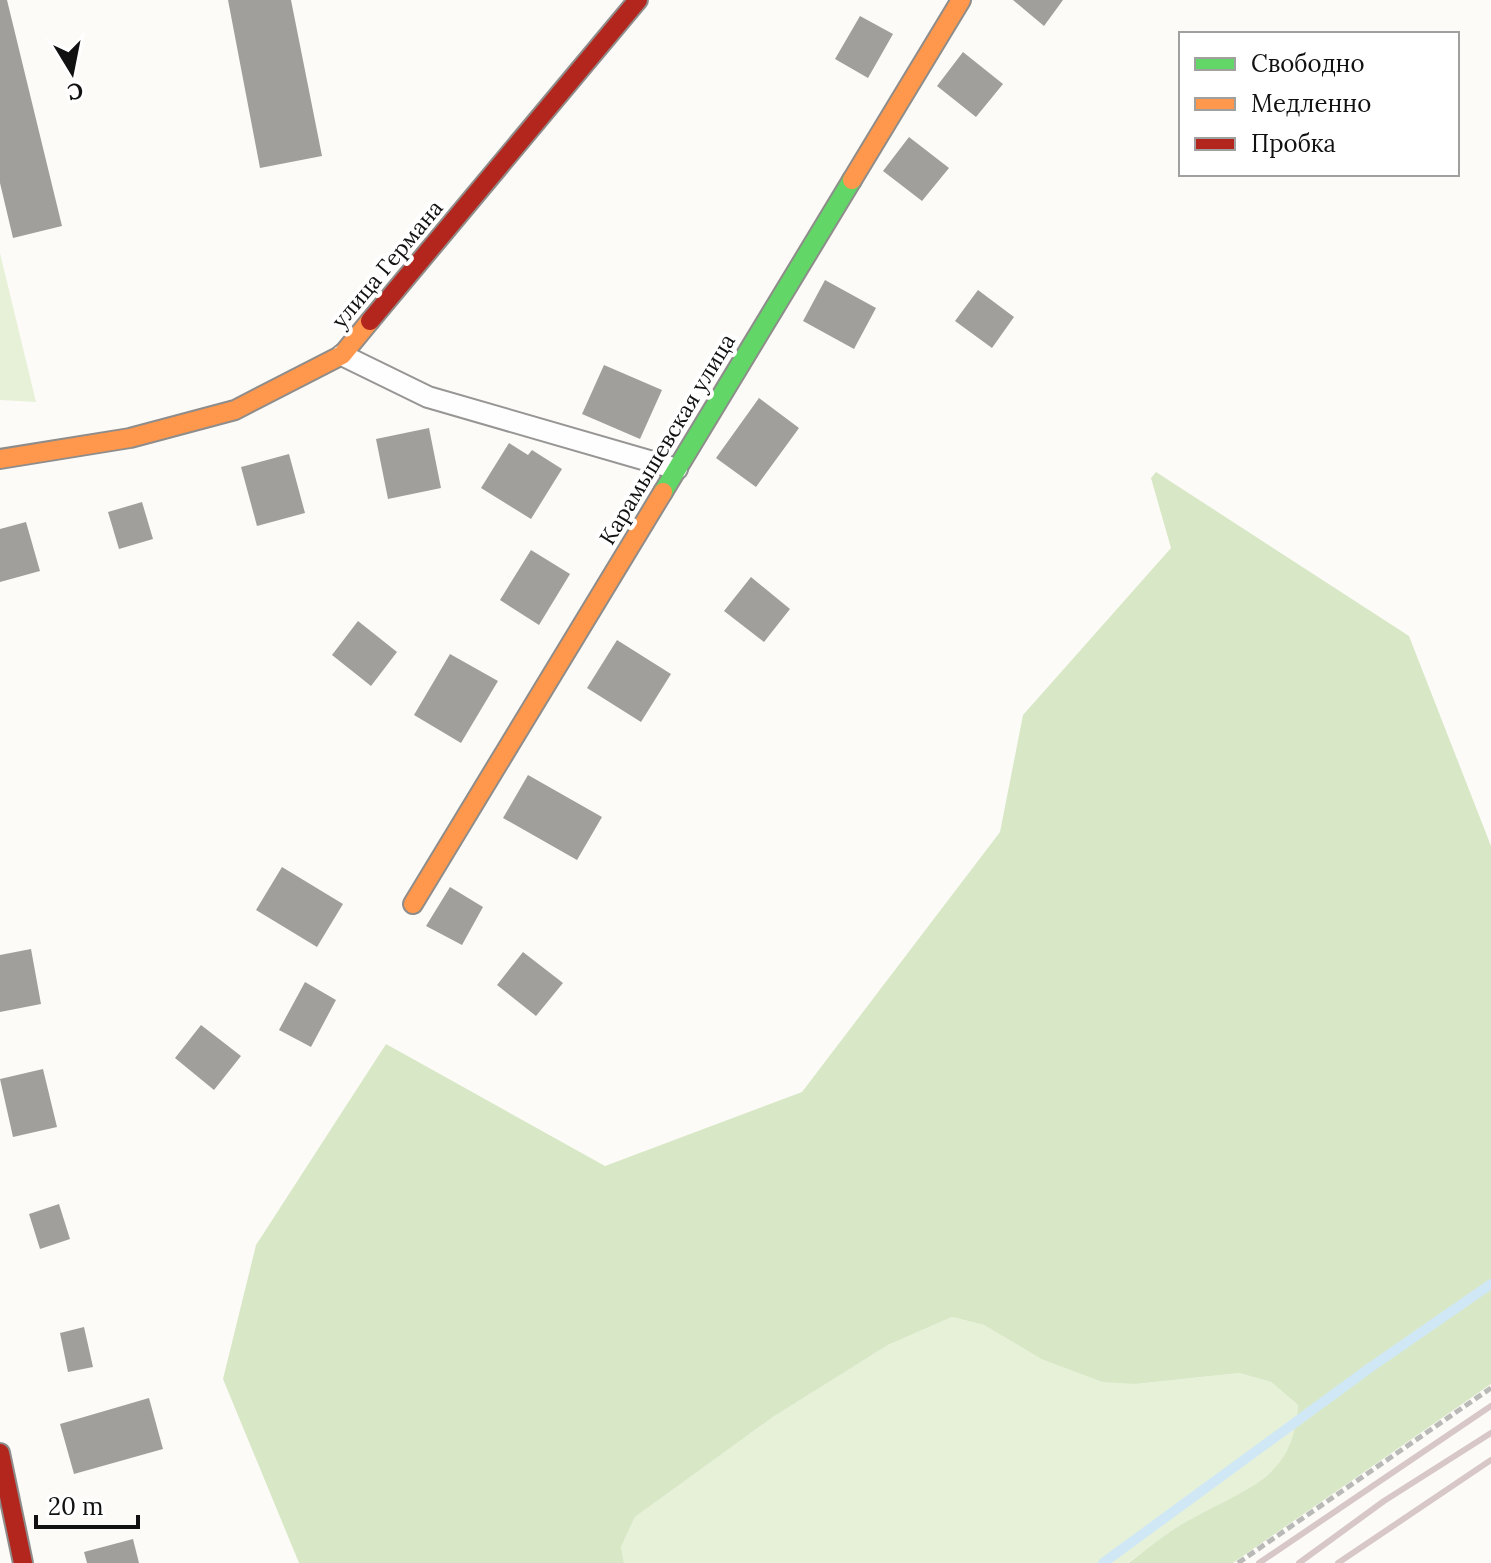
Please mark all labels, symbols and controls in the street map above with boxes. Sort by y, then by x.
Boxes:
north arrow [32,32,112,112]
legend [1179,32,1459,176]
text: Свободно [1251,48,1365,79]
text: С [66,77,85,107]
text: Медленно [1251,88,1371,119]
text: Пробка [1251,128,1336,159]
street label: улица Германа [325,194,449,334]
street label: Карамышевская улица [593,329,741,549]
scale bar [36,1479,138,1529]
text: 20 m [48,1491,104,1522]

